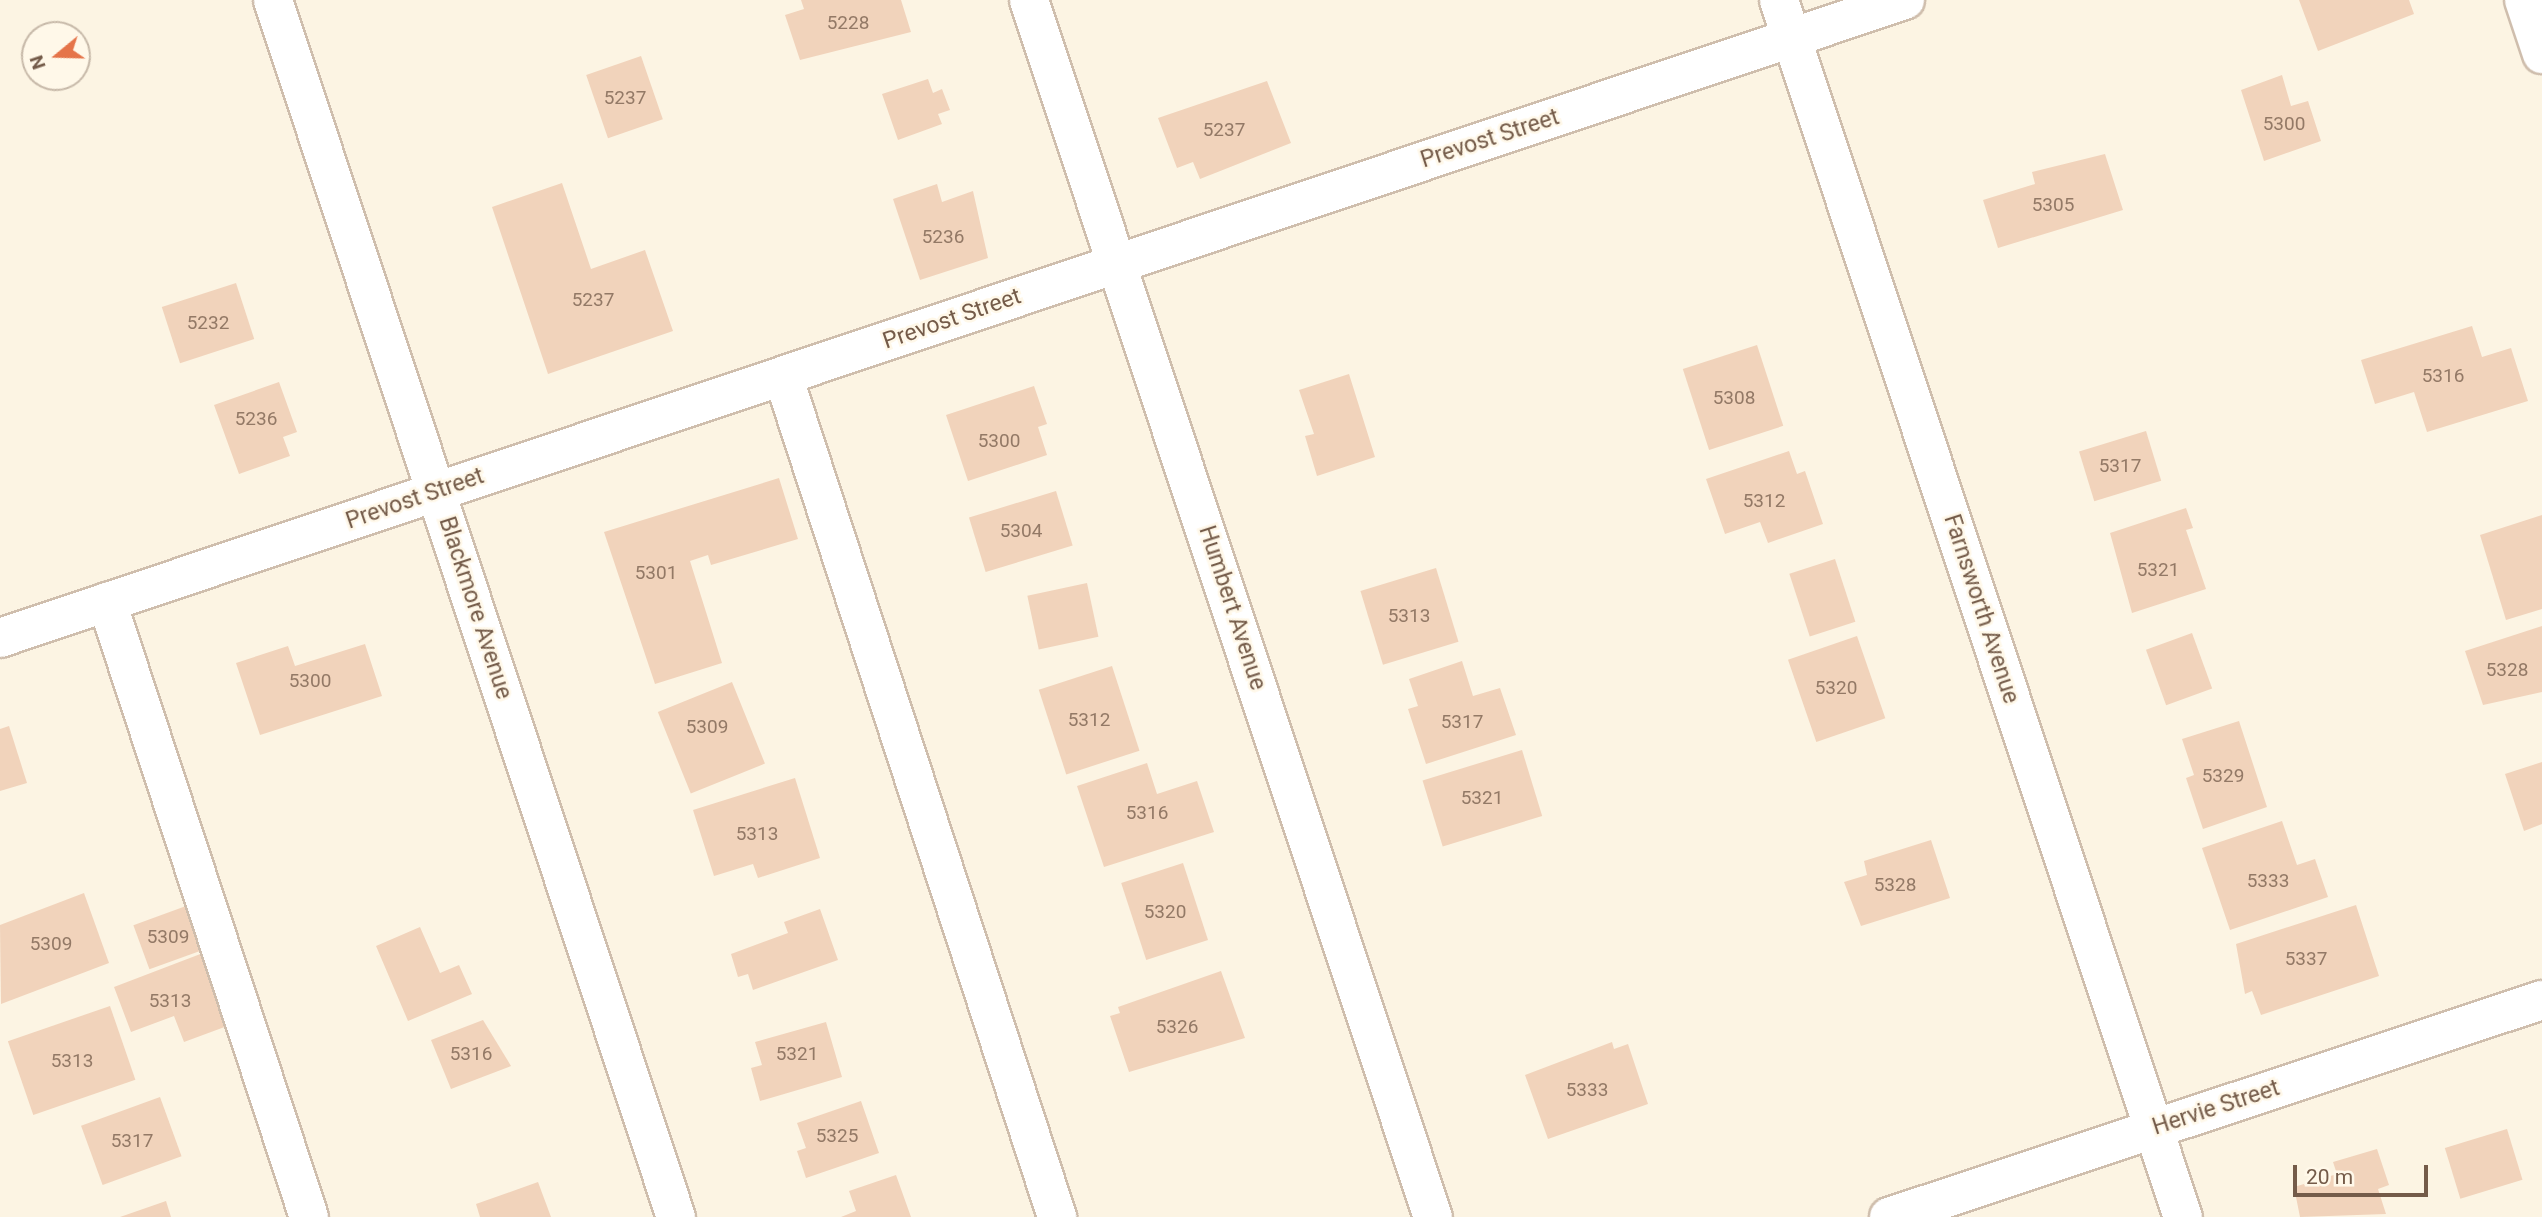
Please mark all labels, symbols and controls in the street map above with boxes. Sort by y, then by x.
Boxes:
house number: 5228 [827,12,869,34]
north arrow [21,21,91,91]
text: N [25,52,51,72]
house number: 5237 [604,87,646,109]
street label: Prevost Street [1417,104,1563,174]
house number: 5300 [2263,113,2305,135]
house number: 5237 [1203,119,1245,141]
house number: 5305 [2032,194,2074,216]
house number: 5236 [922,226,964,248]
street label: Prevost Street [879,283,1025,355]
house number: 5237 [572,289,614,311]
house number: 5232 [187,312,229,334]
house number: 5316 [2422,365,2464,387]
house number: 5308 [1713,387,1755,409]
house number: 5236 [235,408,277,430]
house number: 5300 [978,430,1020,452]
house number: 5317 [2099,455,2141,477]
street label: Prevost Street [342,463,488,535]
house number: 5312 [1743,490,1785,512]
street label: Farnsworth Avenue [1937,511,2025,707]
street label: Blackmore Avenue [433,513,517,703]
house number: 5304 [1000,520,1042,542]
street label: Humbert Avenue [1192,522,1272,694]
house number: 5321 [2137,559,2179,581]
house number: 5301 [635,562,677,584]
house number: 5313 [1388,605,1430,627]
house number: 5328 [2486,659,2528,681]
house number: 5300 [289,670,331,692]
house number: 5320 [1815,677,1857,699]
house number: 5312 [1068,709,1110,731]
house number: 5317 [1441,711,1483,733]
house number: 5309 [686,716,728,738]
house number: 5329 [2202,765,2244,787]
house number: 5321 [1461,787,1503,809]
house number: 5316 [1126,802,1168,824]
house number: 5313 [736,823,778,845]
house number: 5333 [2247,870,2289,892]
house number: 5328 [1874,874,1916,896]
house number: 5320 [1144,901,1186,923]
house number: 5309 [147,926,189,948]
house number: 5309 [30,933,72,955]
house number: 5337 [2285,948,2327,970]
house number: 5313 [149,990,191,1012]
house number: 5326 [1156,1016,1198,1038]
house number: 5316 [450,1043,492,1065]
house number: 5321 [776,1043,818,1065]
house number: 5313 [51,1050,93,1072]
street label: Hervie Street [2149,1074,2283,1142]
house number: 5333 [1566,1079,1608,1101]
house number: 5325 [816,1125,858,1147]
house number: 5317 [111,1130,153,1152]
scale bar [2297,1150,2432,1194]
text: 20 m [2306,1165,2353,1189]

